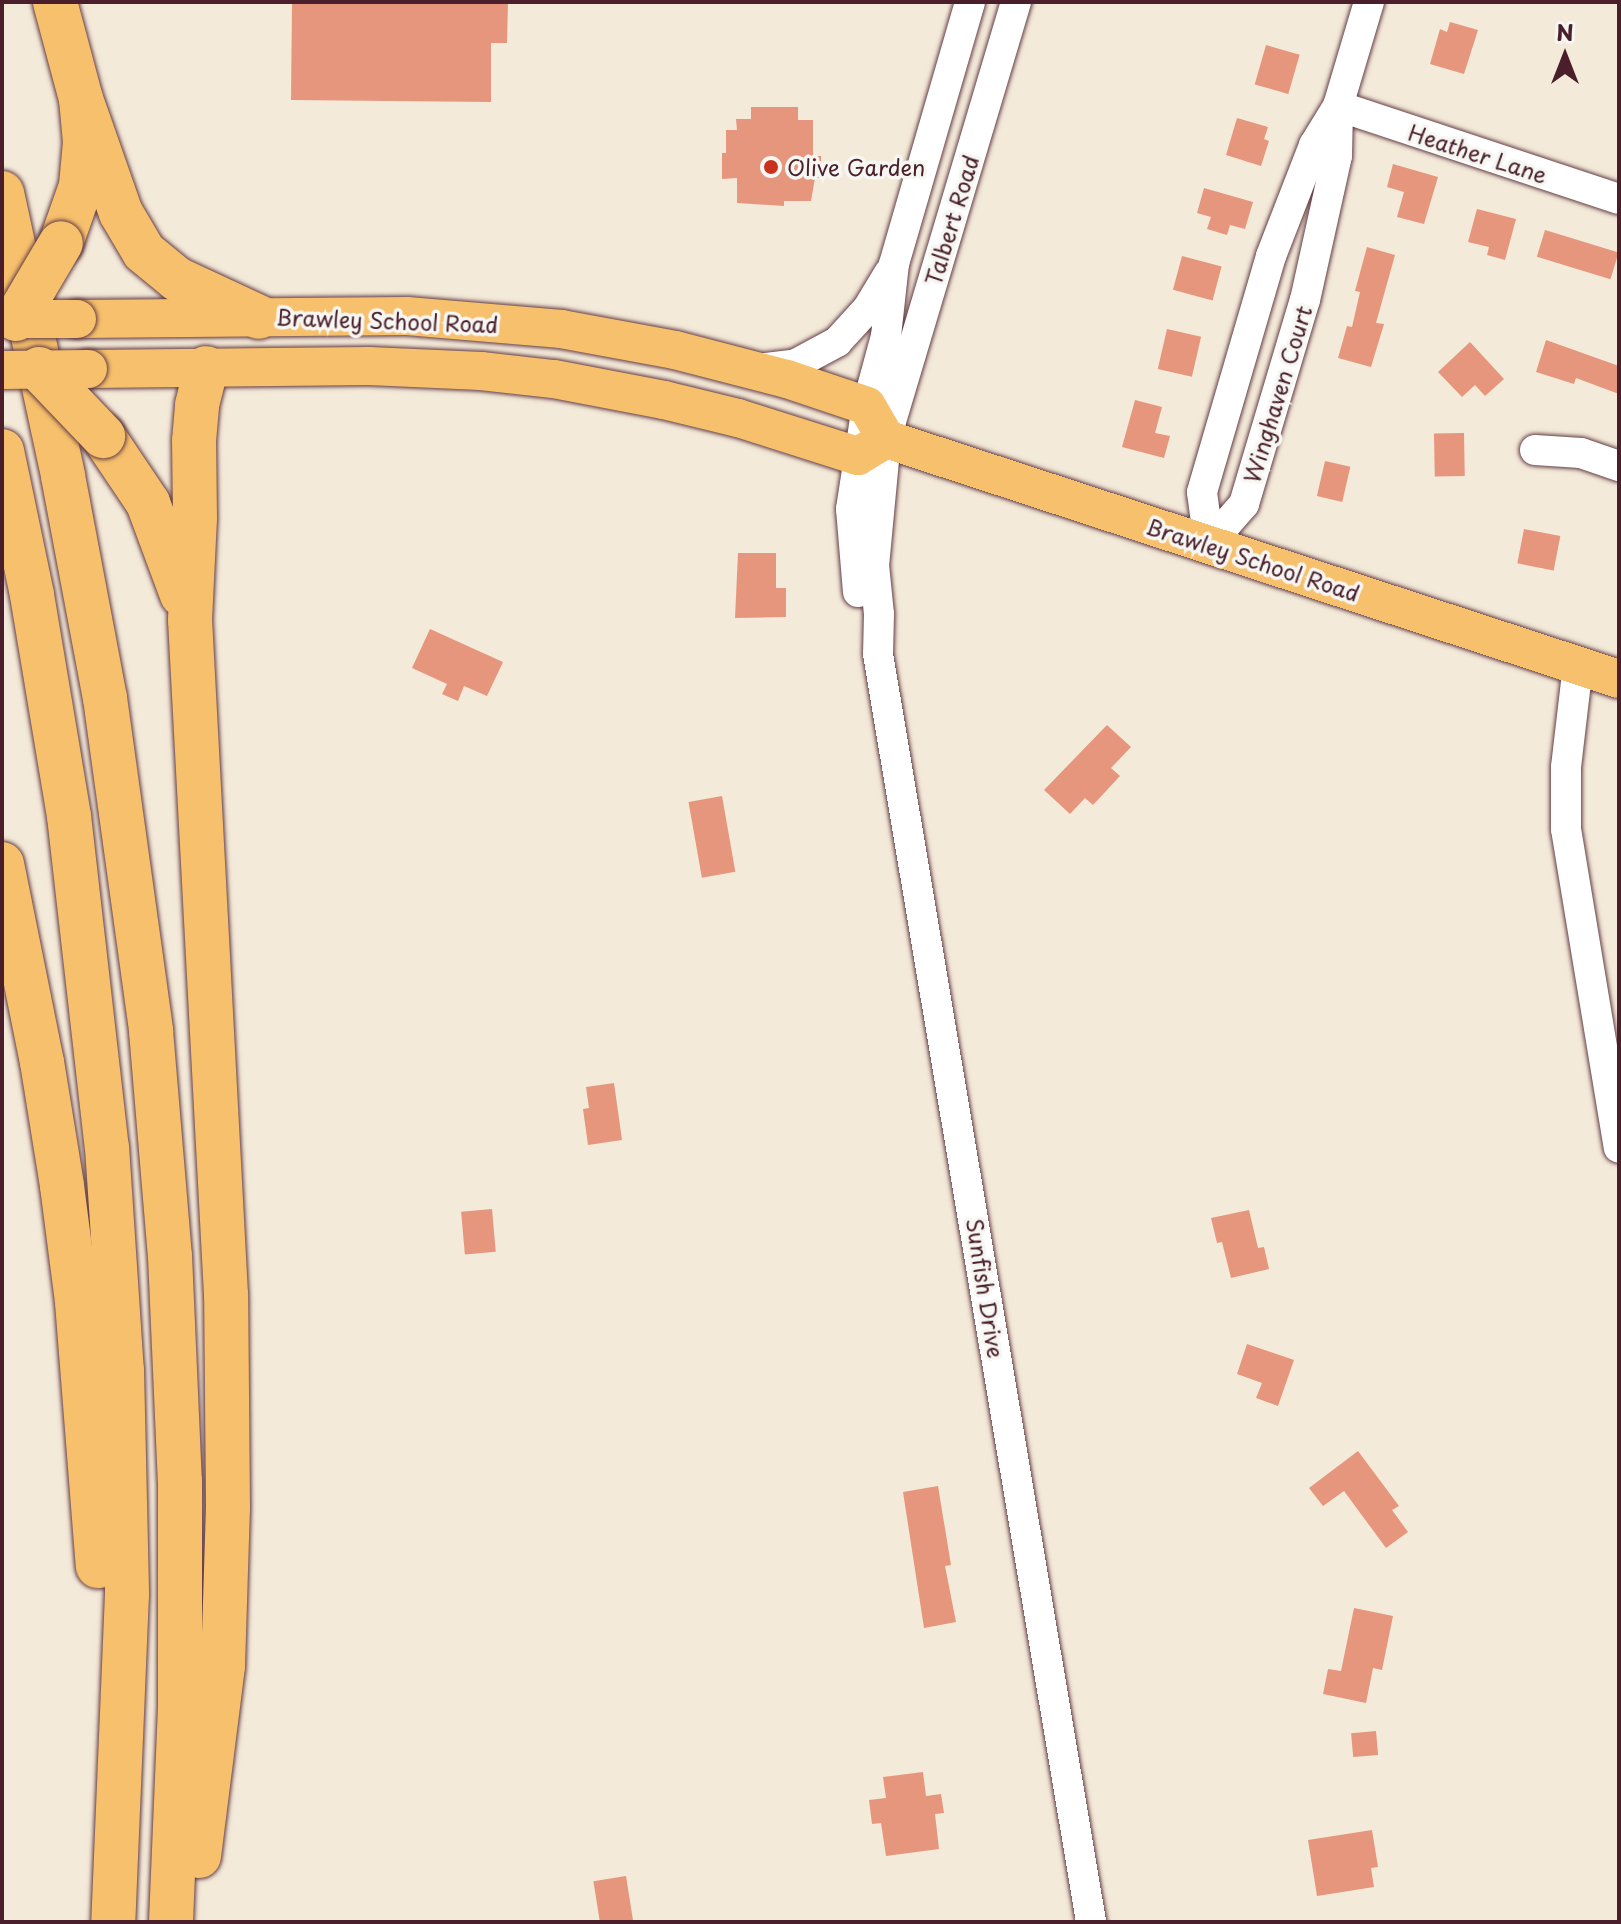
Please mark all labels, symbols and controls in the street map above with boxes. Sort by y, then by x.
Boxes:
text: N [1556,15,1574,48]
north arrow [1525,16,1605,96]
street label: Heather Lane [1406,118,1550,188]
street label: Talbert Road [919,152,983,288]
place label: Olive Garden [787,154,925,180]
marker: Olive Garden [762,158,780,176]
street label: Winghaven Court [1237,302,1317,486]
street label: Brawley School Road [274,303,500,337]
street label: Brawley School Road [1142,512,1364,606]
street label: Sunfish Drive [962,1216,1010,1360]

